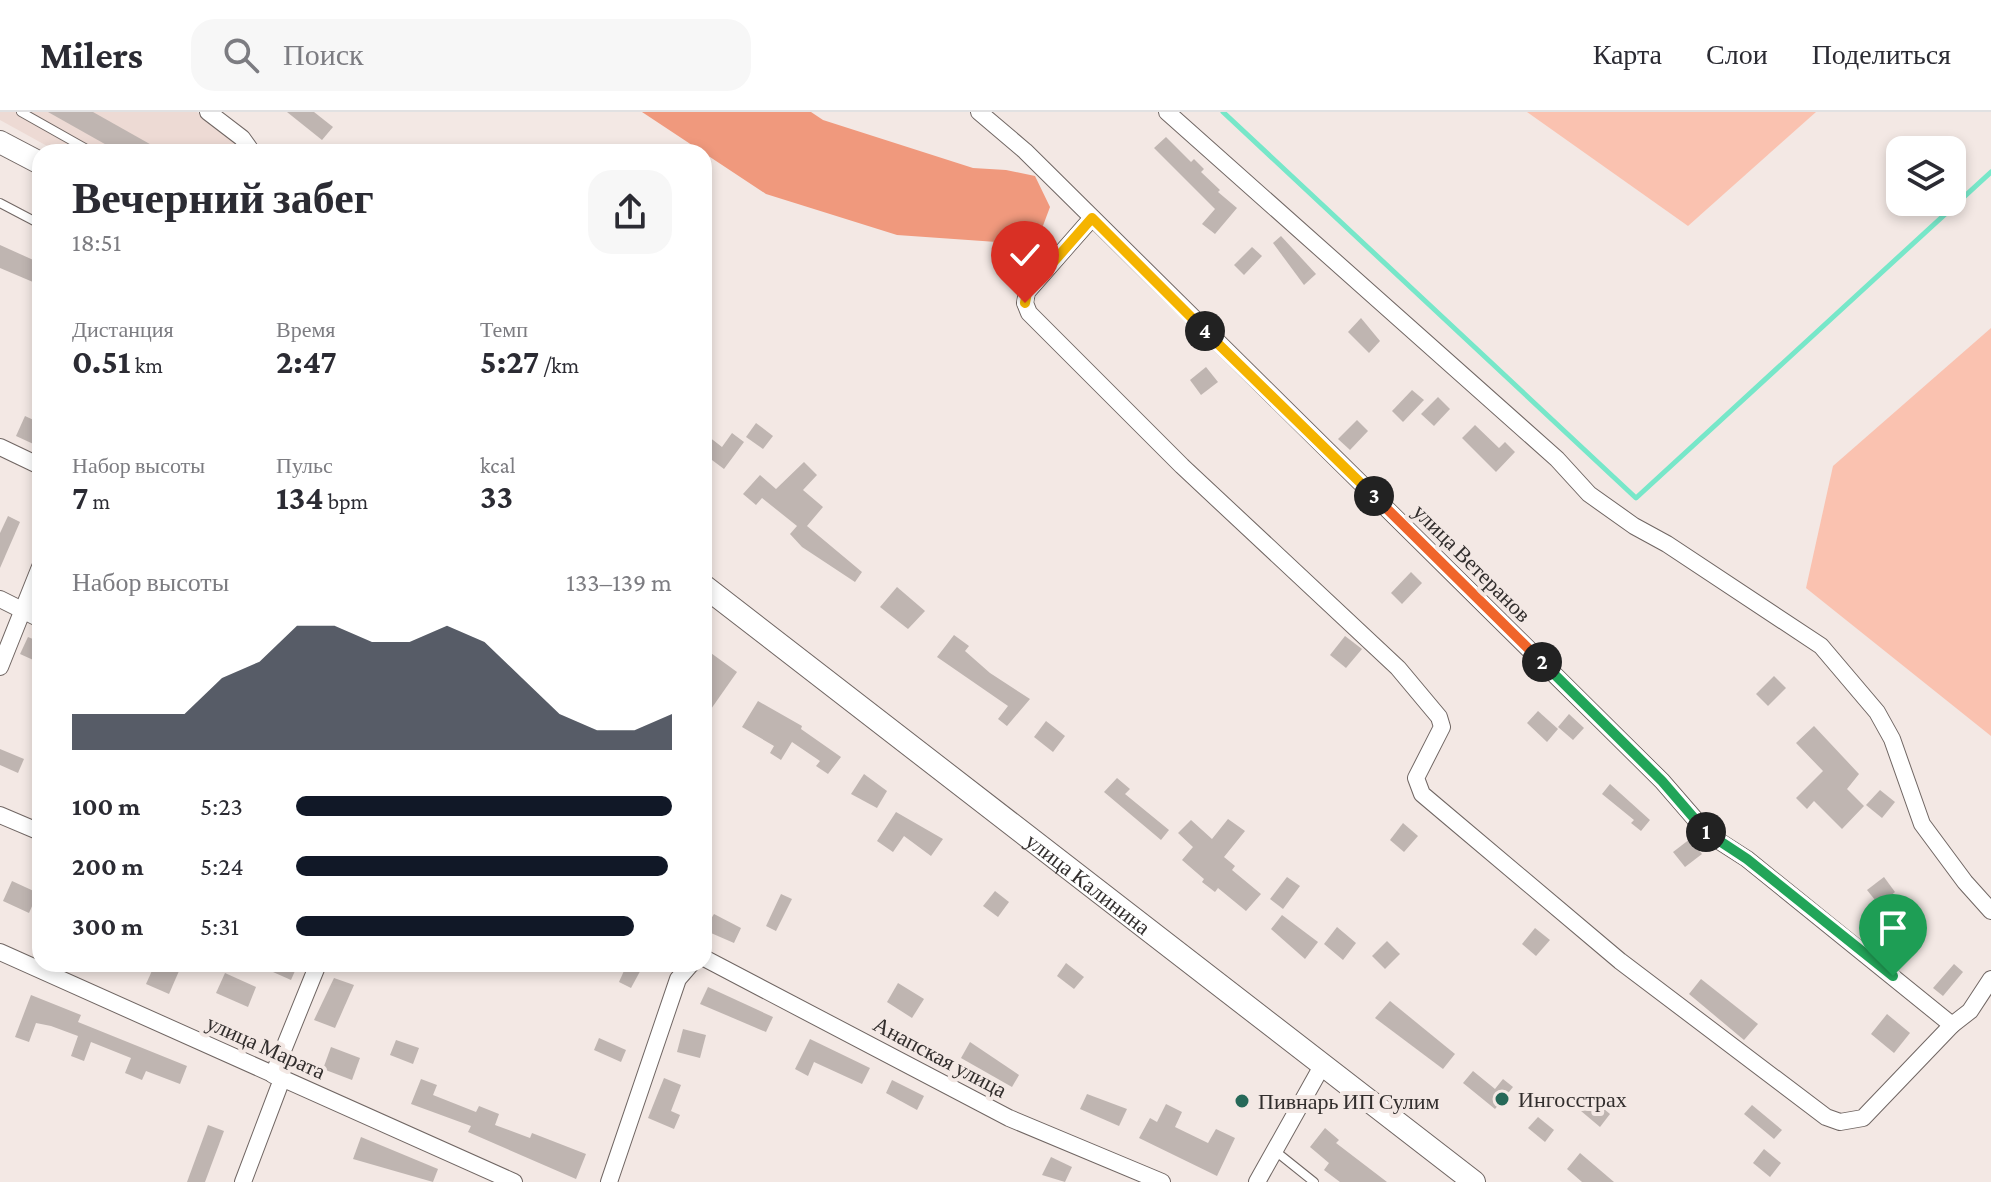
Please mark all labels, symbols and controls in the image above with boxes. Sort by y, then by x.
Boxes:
search box [191,19,751,91]
icon: search [219,33,263,77]
text: Milers [40,34,143,76]
text: Поиск [283,38,364,71]
text: Карта [1593,39,1662,70]
text: Слои [1706,39,1768,70]
text: Поделиться [1812,39,1951,70]
map controls [1886,136,1966,216]
button: layers [1886,136,1966,216]
button: share [588,170,672,254]
text: Вечерний забег [72,174,374,222]
pin [991,221,1059,303]
text: 18:51 [72,228,121,257]
icon: check [1003,233,1047,277]
pin: 4 [1185,311,1225,351]
text: Дистанция [72,317,174,342]
text: Время [276,317,335,342]
text: Темп [480,317,528,342]
text: 4 [1199,318,1211,343]
text: 0.51 [72,343,131,380]
text: 2:47 [276,343,337,380]
text: 5:27 [480,343,539,380]
text: km [131,353,163,378]
text: /km [539,353,579,378]
text: Набор высоты [72,453,205,478]
text: Пульс [276,453,333,478]
text: kcal [480,453,515,478]
pin: 3 [1354,476,1394,516]
text: 33 [480,478,513,515]
text: 7 [72,479,88,516]
text: 134 [276,479,324,516]
text: 3 [1369,483,1379,508]
text: m [88,489,110,514]
text: bpm [324,489,368,514]
street label: улица Ветеранов [1408,499,1536,627]
text: Набор высоты [72,568,229,597]
text: 133–139 m [566,568,672,597]
pin: 2 [1522,642,1562,682]
text: 2 [1536,649,1548,674]
text: 100 m [72,792,140,821]
text: 5:23 [200,792,243,821]
pin: 1 [1686,812,1726,852]
text: 1 [1702,819,1710,844]
street label: улица Калинина [1021,827,1156,940]
text: 200 m [72,852,144,881]
text: 5:24 [200,852,244,881]
pin [1859,894,1927,976]
icon: arrive [1871,906,1915,950]
text: 300 m [72,912,143,941]
text: 5:31 [200,912,239,941]
street label: улица Марата [203,1010,330,1084]
street label: Анапская улица [869,1011,1011,1103]
place label: Ингосстрах [1518,1087,1627,1112]
place label: Пивнарь ИП Сулим [1258,1089,1440,1114]
marker: Ингосстрах [1493,1090,1511,1108]
marker: Пивнарь ИП Сулим [1233,1092,1251,1110]

